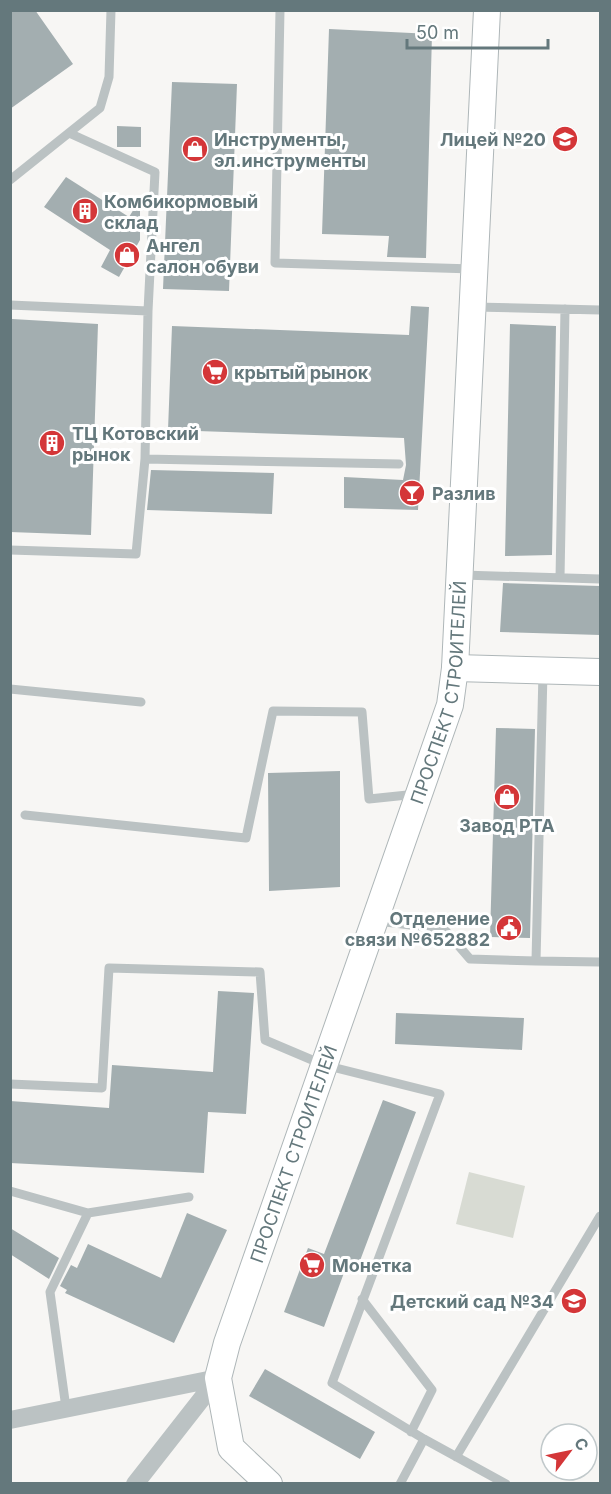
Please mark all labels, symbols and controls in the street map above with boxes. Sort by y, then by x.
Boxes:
scale bar [407,12,548,50]
text: 50 m [416,22,459,43]
school or university icon: Лицей №20 [550,124,580,154]
place label: Инструменты, эл.инструменты [214,129,366,171]
place label: Лицей №20 [440,129,546,150]
shop icon: Инструменты, эл.инструменты [180,134,210,164]
place label: Комбикормовый склад [104,191,258,233]
building icon: Комбикормовый склад [70,196,100,226]
place label: Ангел салон обуви [146,235,259,277]
shop icon: Ангел салон обуви [112,240,142,270]
supermarket icon: крытый рынок [200,357,230,387]
place label: крытый рынок [234,362,369,383]
place label: ТЦ Котовский рынок [72,423,199,465]
building icon: ТЦ Котовский рынок [37,428,67,458]
bar icon: Разлив [397,478,427,508]
place label: Разлив [432,483,496,504]
street label: ПРОСПЕКТ СТРОИТЕЛЕЙ [406,580,470,807]
shop icon: Завод РТА [492,782,522,812]
place label: Завод РТА [459,815,555,836]
place label: Отделение связи №652882 [345,908,490,950]
public building icon: Отделение связи №652882 [494,913,524,943]
street label: ПРОСПЕКТ СТРОИТЕЛЕЙ [245,1042,341,1265]
supermarket icon: Монетка [297,1250,327,1280]
place label: Монетка [332,1255,412,1276]
school or university icon: Детский сад №34 [559,1286,589,1316]
place label: Детский сад №34 [390,1291,554,1312]
north arrow [539,1422,599,1482]
text: С [570,1434,593,1455]

